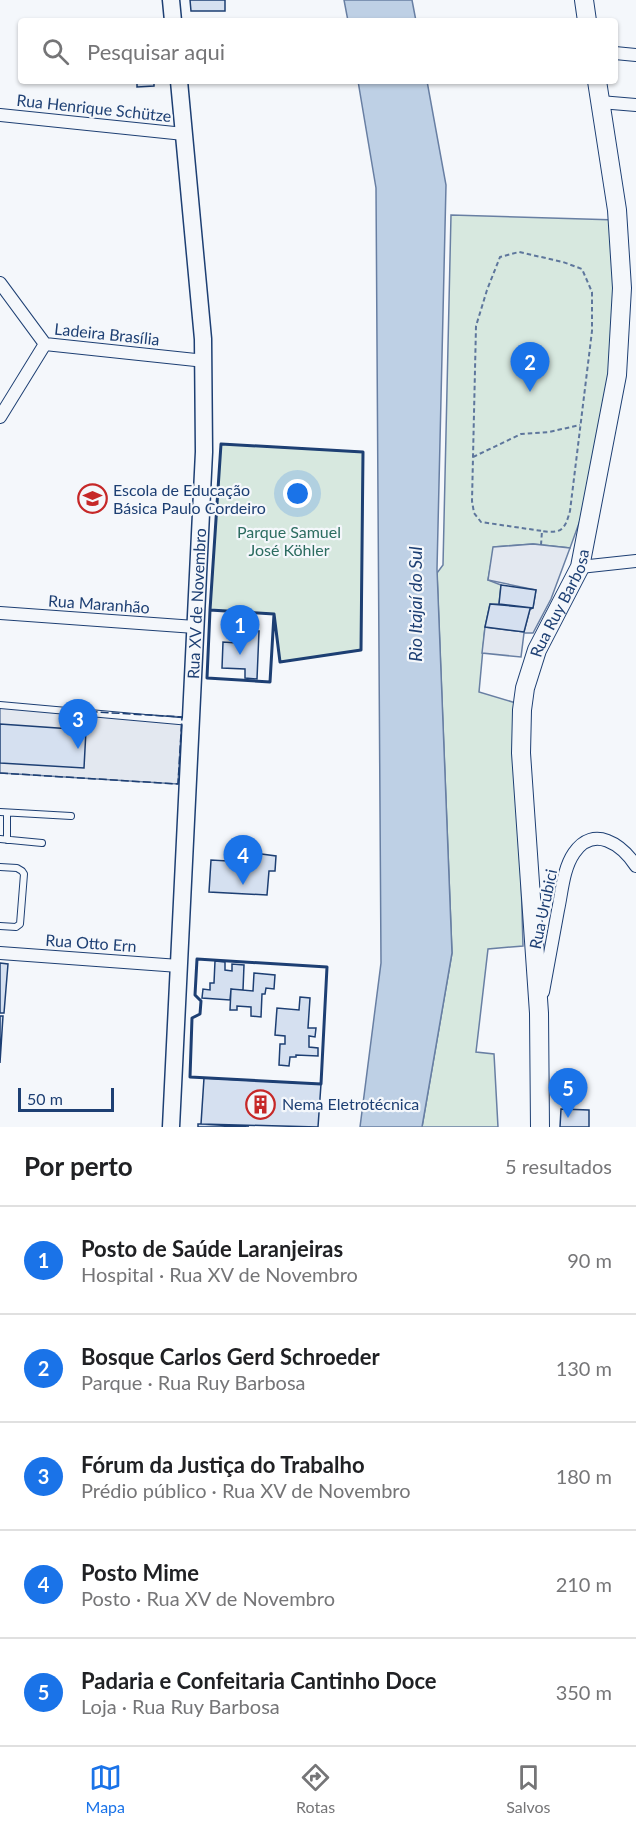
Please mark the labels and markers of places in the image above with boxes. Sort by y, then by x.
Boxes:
pin: 2 [510,342,550,392]
place label: Escola de Educação Básica Paulo Cordeiro [113,480,266,517]
school or university icon: Escola de Educação Básica Paulo Cordeiro [76,483,108,515]
pin: 1 [220,606,260,655]
pin: 3 [58,700,98,749]
pin: 4 [224,836,262,885]
pin: 5 [548,1068,588,1118]
building icon: Nema Eletrotécnica [245,1088,277,1120]
place label: Nema Eletrotécnica [282,1094,419,1113]

